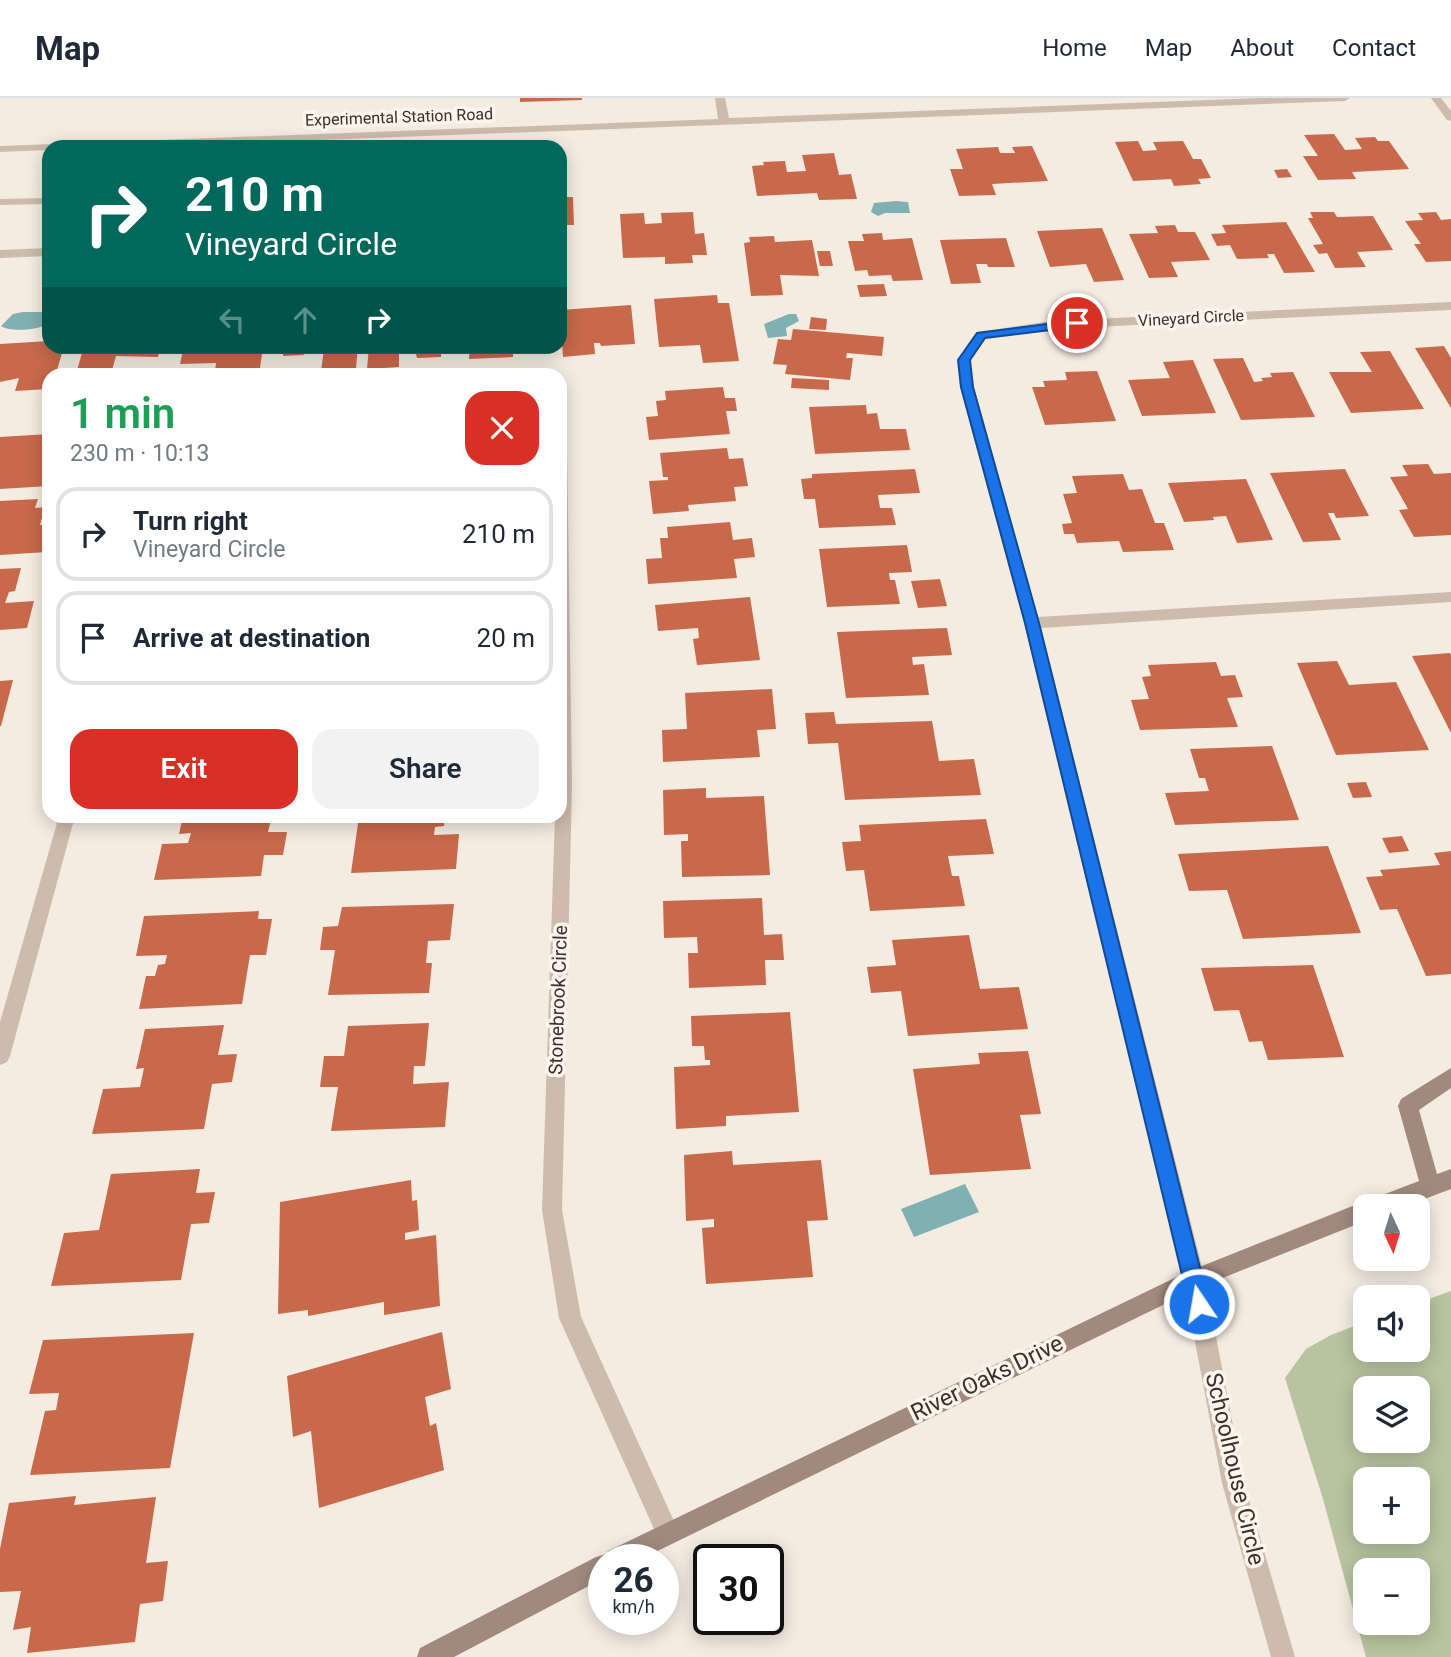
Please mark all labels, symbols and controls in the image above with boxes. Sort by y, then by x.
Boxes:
text: Map [35,29,100,68]
text: Home [1042,34,1107,62]
text: Map [1145,34,1192,62]
text: About [1230,34,1294,62]
text: Contact [1332,34,1416,62]
street label: Experimental Station Road [305,104,493,130]
text: 210 m [185,166,324,223]
icon: right [70,168,161,259]
text: Vineyard Circle [185,225,397,263]
pin [1047,293,1107,353]
icon: left [213,301,251,339]
icon: ahead [286,301,324,339]
icon: right [359,301,397,339]
icon: arrive [1058,304,1096,342]
street label: Vineyard Circle [1138,306,1244,330]
text: 1 min [70,389,175,438]
button: close [465,391,539,465]
text: 230 m · 10:13 [70,440,209,467]
text: Turn right [133,506,248,536]
icon: right [74,515,112,553]
text: 210 m [462,519,535,549]
text: Vineyard Circle [133,536,285,563]
icon: arrive [74,619,112,657]
text: Arrive at destination [133,623,370,653]
text: 20 m [477,623,535,653]
button: Exit [70,729,298,809]
button: Share [312,729,539,809]
street label: Stonebrook Circle [544,925,572,1075]
north arrow [1353,1194,1430,1270]
map controls [1353,1194,1430,1635]
position arrow [1162,1267,1236,1341]
button: sound [1353,1285,1430,1362]
street label: River Oaks Drive [907,1330,1067,1426]
street label: Schoolhouse Circle [1200,1370,1270,1568]
button: layers [1353,1376,1430,1453]
button: + [1353,1467,1430,1544]
speed limit sign: 30 [693,1544,784,1635]
button: − [1353,1558,1430,1635]
text: 26 [613,1560,654,1601]
text: km/h [612,1596,655,1617]

